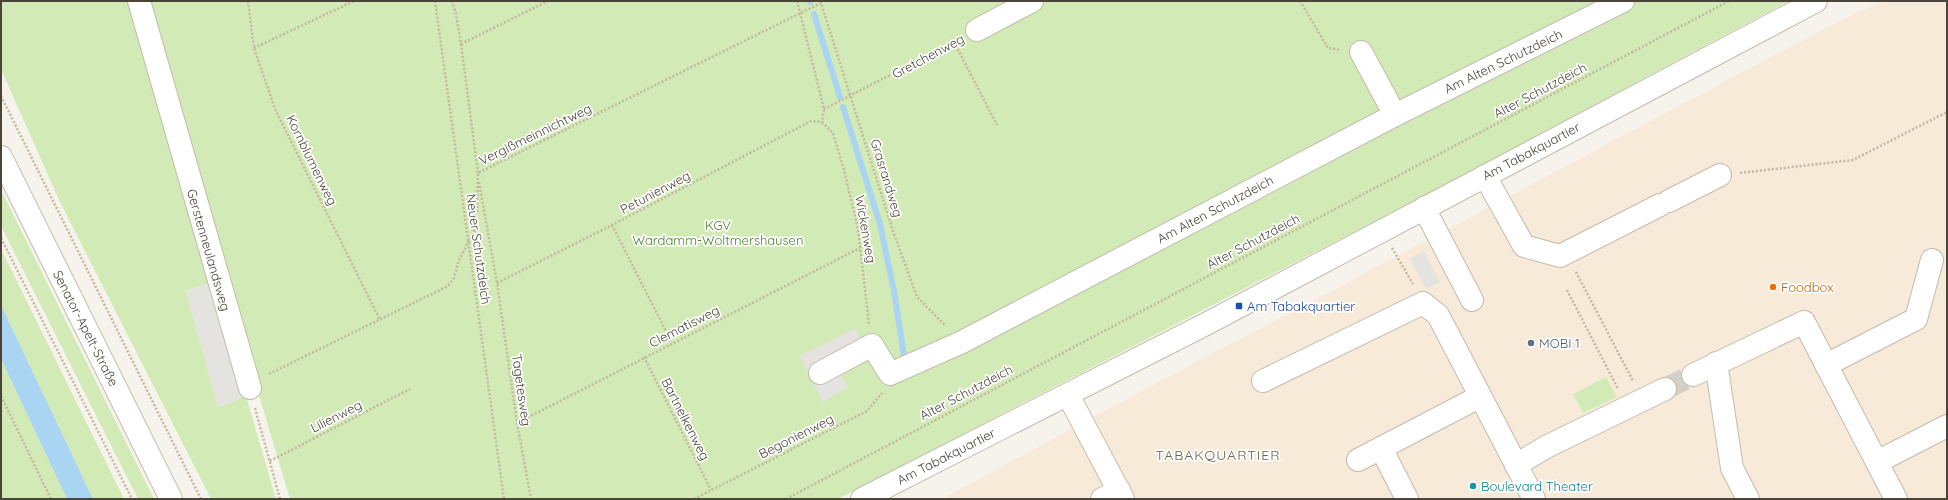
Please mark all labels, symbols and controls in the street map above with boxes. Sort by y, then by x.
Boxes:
street label: Am Alten Schutzdeich [1441,25,1565,97]
street label: Gretchenweg [889,30,967,82]
street label: Alter Schutzdeich [1491,59,1589,121]
street label: Vergißmeinnichtweg [476,100,594,168]
street label: Kornblumenweg [283,112,341,208]
street label: Am Tabakquartier [1479,118,1583,184]
street label: Grasrandweg [867,137,907,219]
street label: Petunienweg [617,167,693,217]
street label: Am Alten Schutzdeich [1154,172,1276,246]
street label: Gerstenneulandsweg [184,187,234,313]
street label: Neuer Schutzdeich [463,193,495,305]
street label: Wickenweg [852,194,880,264]
street label: Alter Schutzdeich [1204,210,1302,272]
park label: KGV Wardamm-Woltmershausen [633,217,803,248]
street label: Senator-Apelt-Straße [50,267,122,389]
place label: Foodbox [1781,279,1834,295]
marker: Foodbox [1768,282,1778,292]
place label: Am Tabakquartier [1247,298,1355,314]
street label: Clematisweg [646,301,722,351]
marker: Am Tabakquartier [1234,301,1244,311]
place label: MOBI 1 [1539,335,1580,351]
marker: MOBI 1 [1526,338,1536,348]
street label: Tagetesweg [509,353,535,427]
street label: Alter Schutzdeich [917,361,1015,423]
street label: Bartnelkenweg [658,375,714,463]
street label: Lilienweg [308,396,364,436]
street label: Begonienweg [756,410,836,462]
street label: Am Tabakquartier [894,424,998,488]
district label: TABAKQUARTIER [1155,446,1281,464]
place label: Boulevard Theater [1481,478,1593,494]
marker: Boulevard Theater [1468,481,1478,491]

